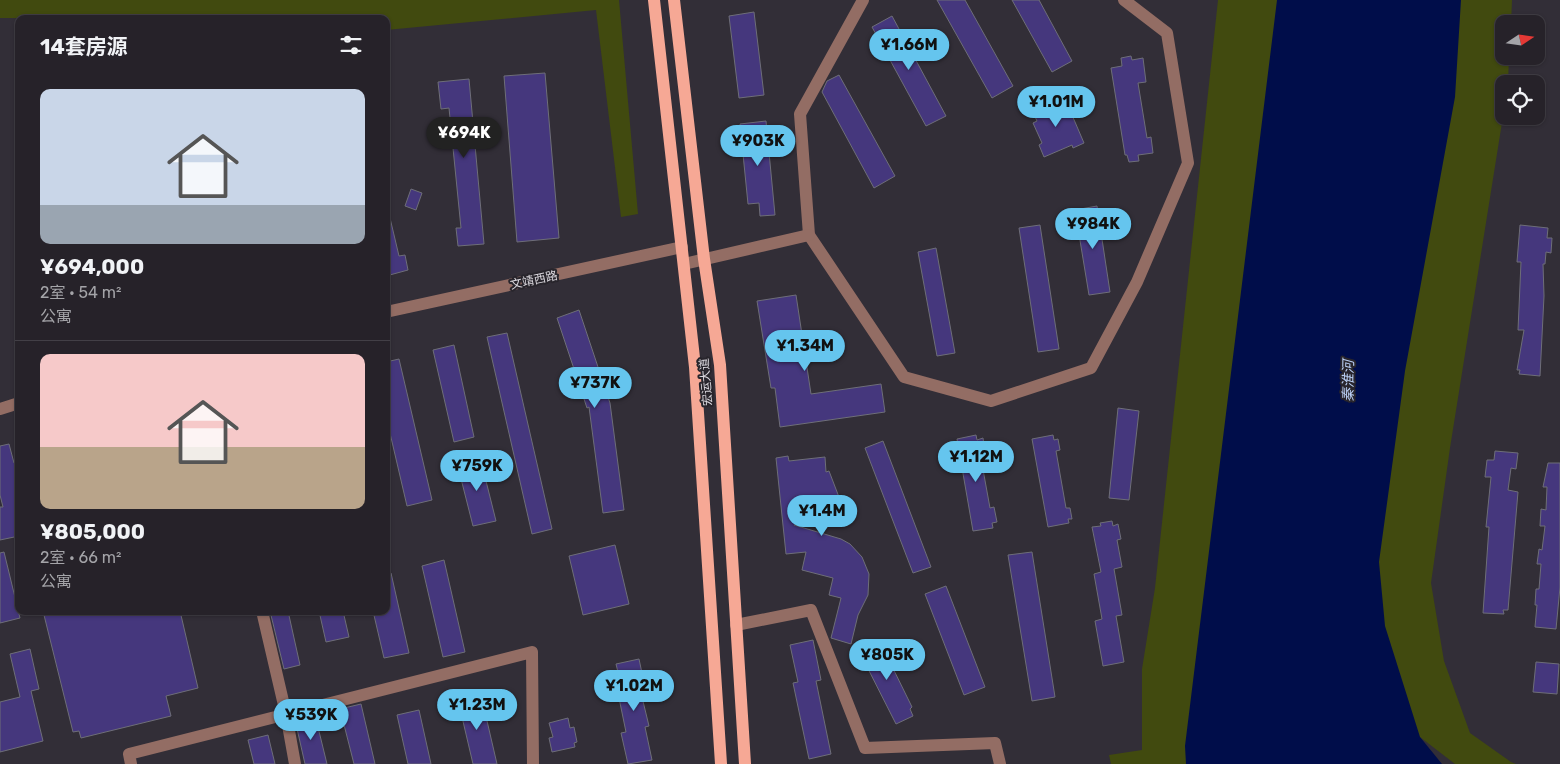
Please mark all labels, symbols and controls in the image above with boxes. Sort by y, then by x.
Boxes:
north arrow [1495,15,1545,65]
map controls [1495,15,1545,125]
pin: ¥1.66M [868,28,950,71]
icon: filters [337,31,365,59]
text: 14套房源 [40,34,128,59]
text: ¥1.66M [880,35,938,54]
button: locate [1495,75,1545,125]
pin: ¥1.01M [1015,86,1097,128]
text: ¥1.01M [1028,92,1084,111]
pin: ¥694K [429,116,499,159]
icon: home [158,121,248,211]
text: ¥694K [437,123,491,142]
pin: ¥903K [723,124,793,167]
text: ¥903K [731,131,785,150]
pin: ¥984K [1058,208,1128,250]
text: ¥984K [1066,214,1120,233]
text: ¥694,000 [40,254,144,279]
street label: 文靖西路 [509,268,559,292]
text: 2室 · 54 m² [40,283,122,302]
text: 公寓 [40,307,72,326]
pin: ¥1.34M [764,330,846,372]
text: ¥1.34M [776,336,834,355]
street label: 宏运大道 [697,357,715,407]
water label: 秦淮河 [1340,357,1357,402]
pin: ¥737K [560,366,630,409]
text: ¥737K [570,373,620,392]
icon: home [158,387,248,477]
pin: ¥1.12M [935,440,1017,483]
text: ¥1.12M [949,447,1003,466]
pin: ¥759K [442,450,512,492]
text: ¥759K [451,456,503,475]
pin: ¥1.4M [787,494,857,537]
text: ¥1.4M [798,501,846,520]
text: ¥805,000 [40,519,145,544]
text: 2室 · 66 m² [40,548,121,567]
text: 公寓 [40,572,72,591]
pin: ¥805K [852,638,922,681]
text: ¥805K [860,645,914,664]
pin: ¥1.02M [593,670,675,712]
text: ¥1.02M [605,676,663,695]
pin: ¥1.23M [436,688,518,731]
text: ¥1.23M [448,695,506,714]
pin: ¥539K [276,698,346,741]
text: ¥539K [285,705,337,724]

